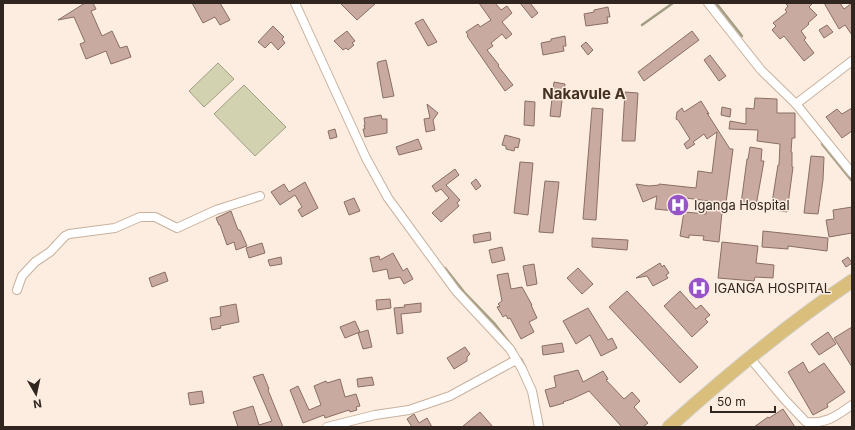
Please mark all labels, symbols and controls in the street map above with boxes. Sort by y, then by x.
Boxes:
district label: Nakavule A [542,84,626,103]
hospital icon: Iganga Hospital [665,192,691,218]
place label: Iganga Hospital [694,197,790,213]
hospital icon: IGANGA HOSPITAL [686,275,712,301]
place label: IGANGA HOSPITAL [714,280,831,296]
north arrow [16,374,56,414]
scale bar [711,388,775,414]
text: 50 m [717,394,746,409]
text: N [32,396,43,411]

